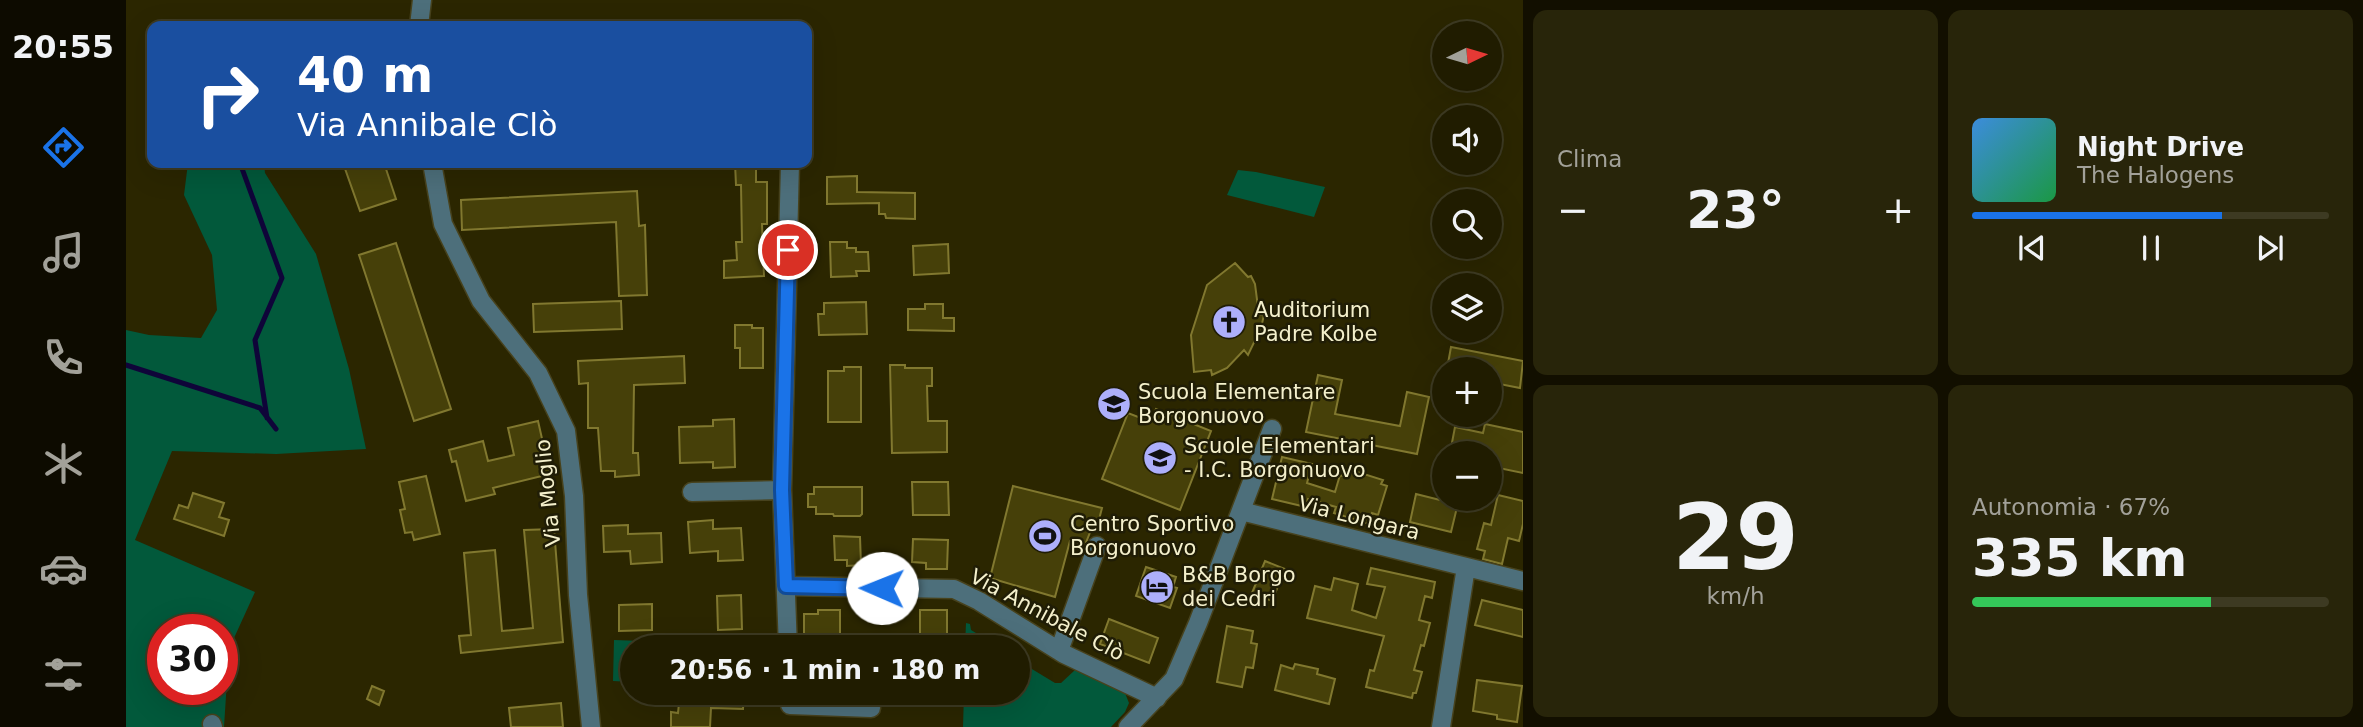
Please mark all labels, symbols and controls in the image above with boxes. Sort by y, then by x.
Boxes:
north arrow [1432,21,1502,91]
map controls [1432,21,1502,511]
text: 20:55 [12,28,114,66]
text: 40 m [297,47,433,104]
icon: right [182,49,273,140]
button: sound [1432,105,1502,175]
text: Via Annibale Clò [297,106,558,144]
icon: directions [39,123,88,172]
text: Night Drive [2077,132,2244,162]
text: Clima [1557,146,1622,172]
text: The Halogens [2077,162,2234,188]
text: 23° [1686,180,1785,240]
text: − [1557,188,1589,232]
text: + [1882,188,1914,232]
button: search [1432,189,1502,259]
pin [758,220,818,280]
icon: music [39,228,88,277]
icon: previous [2013,229,2051,267]
icon: pause [2132,229,2170,267]
icon: next [2251,229,2289,267]
icon: arrive [769,231,807,269]
button: layers [1432,273,1502,343]
place label: Auditorium Padre Kolbe [1254,298,1377,346]
church icon: Auditorium Padre Kolbe [1210,303,1248,341]
icon: phone [39,333,88,382]
button: + [1432,357,1502,427]
place label: Scuola Elementare Borgonuovo [1138,380,1335,428]
school or university icon: Scuola Elementare Borgonuovo [1095,385,1133,423]
place label: Scuole Elementari - I.C. Borgonuovo [1184,434,1375,482]
street label: Via Moglio [530,438,566,548]
icon: climate [39,439,88,488]
school or university icon: Scuole Elementari - I.C. Borgonuovo [1141,439,1179,477]
button: − [1432,441,1502,511]
text: 29 [1672,485,1799,590]
street label: Via Longara [1296,491,1422,545]
text: Autonomia · 67% [1972,494,2170,520]
place label: Centro Sportivo Borgonuovo [1070,512,1234,560]
sports icon: Centro Sportivo Borgonuovo [1026,517,1064,555]
text: 335 km [1972,528,2187,588]
icon: car [39,544,88,593]
position arrow [845,551,919,625]
place label: B&B Borgo dei Cedri [1182,563,1296,611]
street label: Via Annibale Clò [966,564,1128,666]
hotel icon: B&B Borgo dei Cedri [1138,568,1176,606]
text: km/h [1706,583,1765,609]
speed limit sign: 30 [147,614,238,705]
icon: filters [39,650,88,699]
text: 20:56 · 1 min · 180 m [670,655,980,685]

